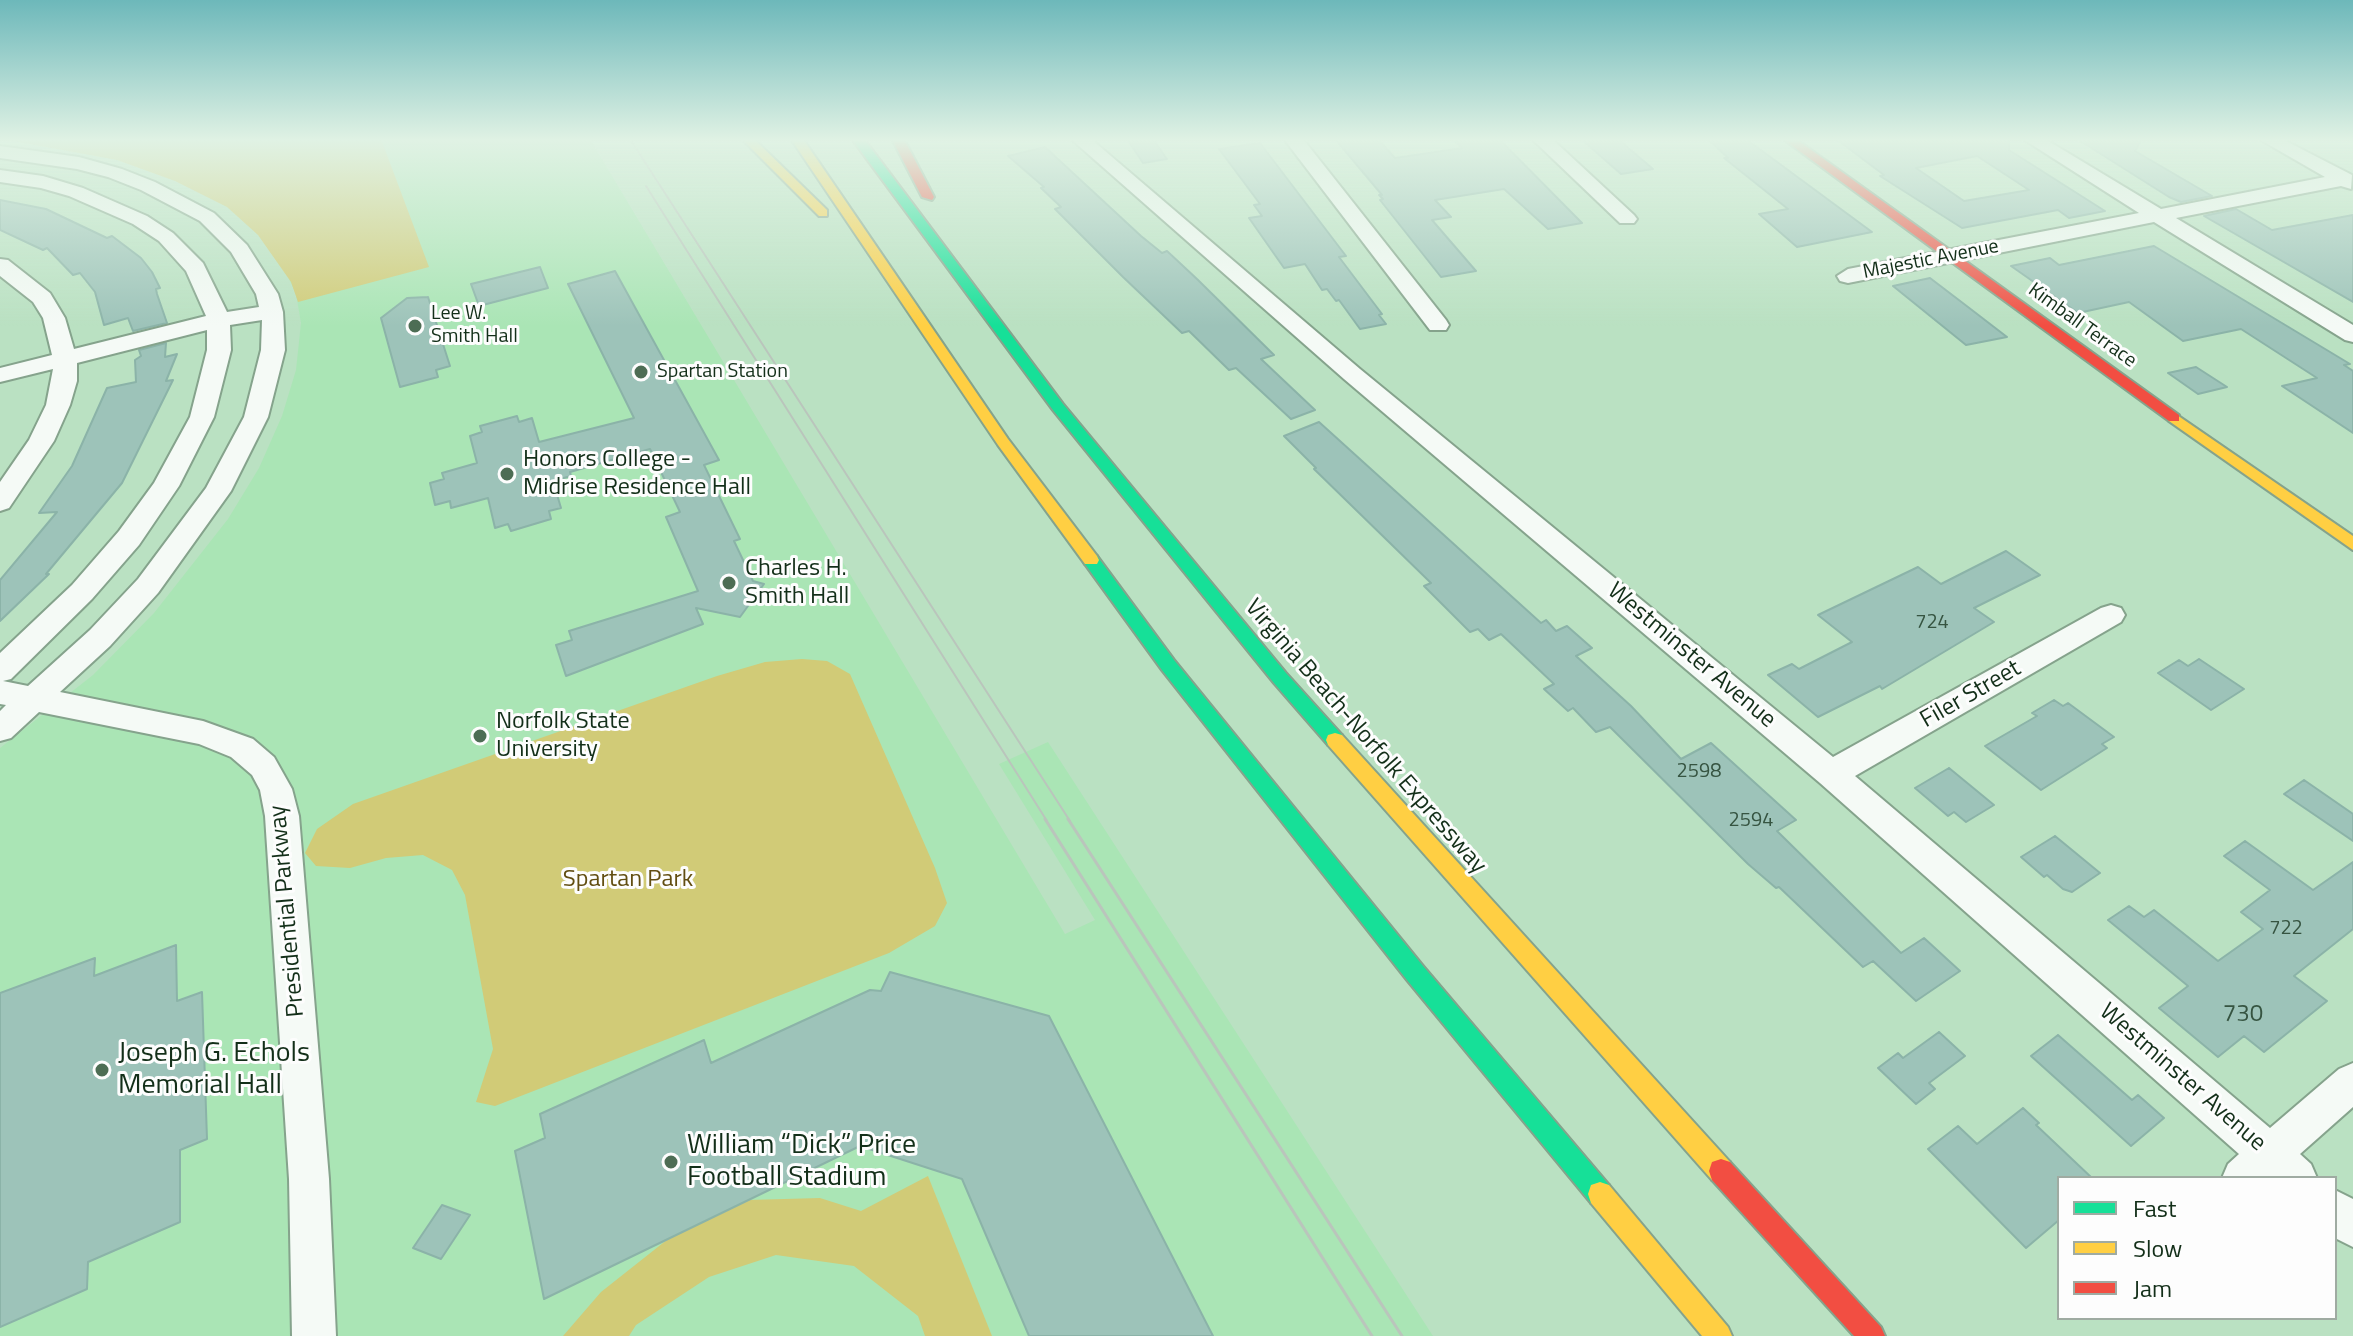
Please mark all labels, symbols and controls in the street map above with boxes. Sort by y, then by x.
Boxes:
street label: Majestic Avenue [1861,235,2001,285]
street label: Kimball Terrace [2023,279,2141,373]
place label: Lee W. Smith Hall [431,302,518,349]
marker: Lee W. Smith Hall [406,317,424,335]
place label: Spartan Station [657,360,788,384]
marker: Spartan Station [632,363,650,381]
place label: Honors College - Midrise Residence Hall [523,446,751,502]
marker: Honors College - Midrise Residence Hall [498,465,516,483]
place label: Charles H. Smith Hall [745,555,849,611]
marker: Charles H. Smith Hall [720,574,738,592]
street label: Westminster Avenue [1601,577,1781,735]
street label: Virginia Beach-Norfolk Expressway [1238,594,1492,880]
house number: 724 [1915,611,1949,635]
street label: Filer Street [1916,655,2026,735]
place label: Norfolk State University [496,708,630,764]
marker: Norfolk State University [471,727,489,745]
house number: 2598 [1677,760,1721,784]
street label: Presidential Parkway [264,804,312,1018]
house number: 2594 [1729,809,1773,833]
park label: Spartan Park [563,866,693,894]
house number: 722 [2269,917,2303,941]
street label: Westminster Avenue [2093,998,2271,1158]
house number: 730 [2223,1001,2263,1029]
place label: Joseph G. Echols Memorial Hall [118,1037,310,1103]
marker: Joseph G. Echols Memorial Hall [93,1061,111,1079]
place label: William “Dick” Price Football Stadium [687,1129,916,1195]
marker: William “Dick” Price Football Stadium [662,1153,680,1171]
legend [2057,1176,2337,1320]
text: Fast [2133,1190,2176,1226]
text: Slow [2133,1230,2182,1266]
text: Jam [2133,1270,2172,1306]

